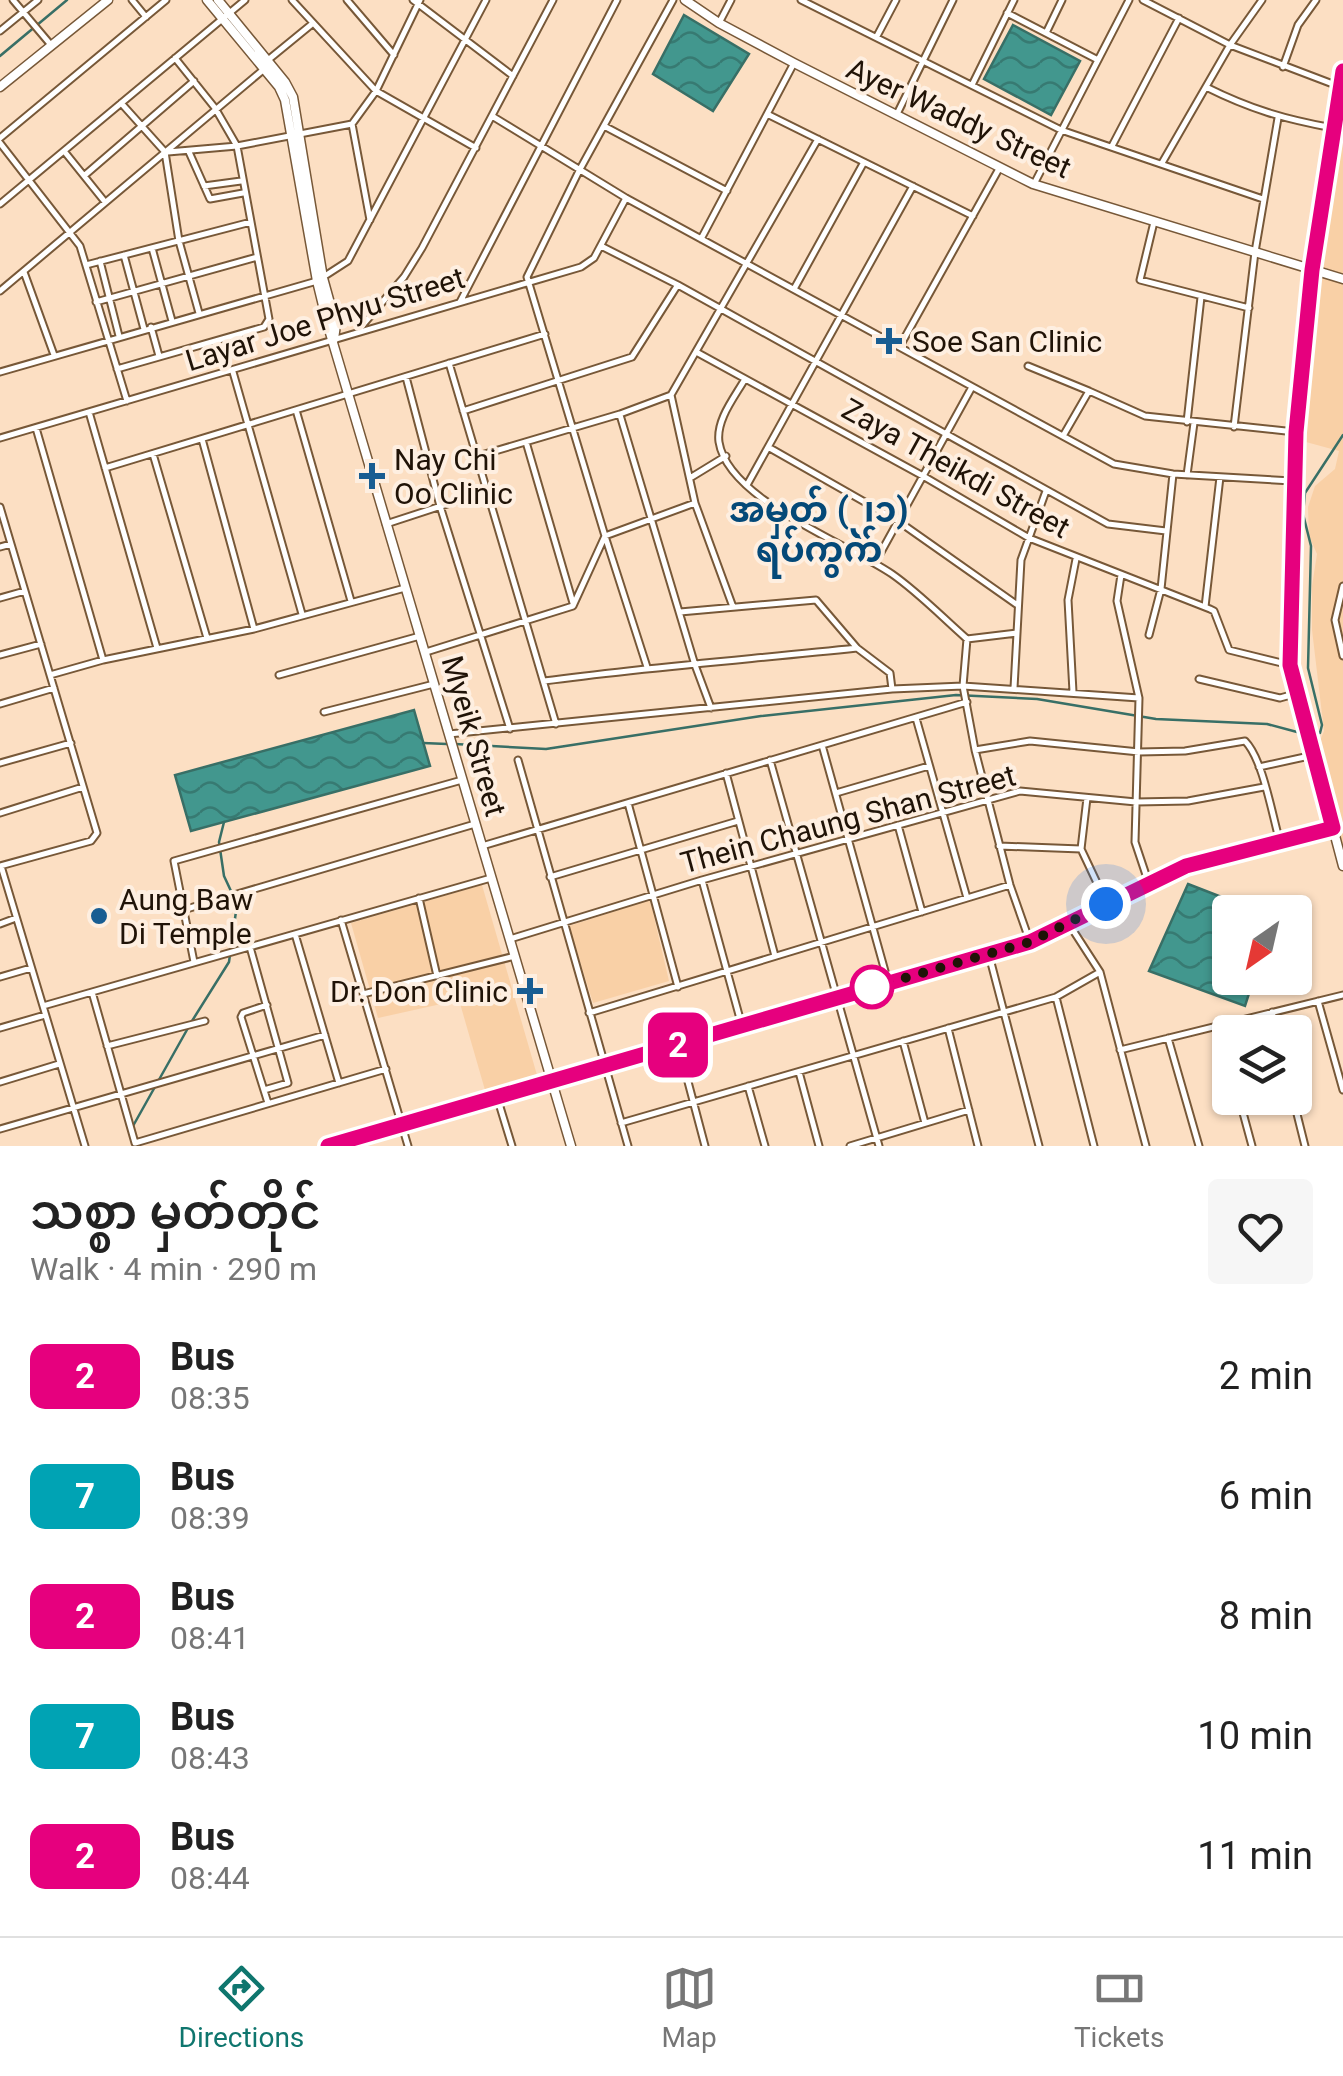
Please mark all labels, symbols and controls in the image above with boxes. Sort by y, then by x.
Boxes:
street label: Ayer Waddy Street [841,51,1077,185]
street label: Layar Joe Phyu Street [181,260,469,378]
place label: Soe San Clinic [912,324,1102,359]
marker: Soe San Clinic [876,328,902,354]
street label: Zaya Theikdi Street [836,391,1076,545]
place label: Nay Chi Oo Clinic [394,442,513,511]
marker: Nay Chi Oo Clinic [359,463,385,489]
district label: အမှတ် (၂၁) ရပ်ကွက် [729,485,909,579]
street label: Myeik Street [434,652,514,820]
street label: Thein Chaung Shan Street [677,757,1019,881]
your location [1081,879,1131,929]
place label: Aung Baw Di Temple [119,882,253,951]
north arrow [1212,895,1312,995]
map controls [1212,895,1312,1115]
marker: Aung Baw Di Temple [88,905,110,927]
unlabelled marker [851,966,893,1008]
place label: Dr. Don Clinic [330,974,508,1009]
marker: Dr. Don Clinic [517,978,543,1004]
line badge: 2 [646,1012,710,1078]
button: layers [1212,1015,1312,1115]
text: 2 [668,1025,688,1066]
button: heart [1208,1179,1313,1284]
text: သစ္စာ မှတ်တိုင် [30,1184,321,1241]
text: Walk · 4 min · 290 m [30,1250,317,1288]
text: Bus [170,1335,235,1379]
text: 2 min [1219,1354,1313,1398]
text: 2 [75,1356,95,1397]
text: 08:35 [170,1379,250,1417]
text: Bus [170,1455,235,1499]
text: 6 min [1219,1474,1313,1518]
text: 7 [75,1476,95,1517]
text: 08:39 [170,1499,250,1537]
text: Bus [170,1575,235,1619]
text: 8 min [1219,1594,1313,1638]
text: 2 [75,1596,95,1637]
text: 08:41 [170,1619,250,1657]
text: Bus [170,1695,235,1739]
text: 10 min [1197,1714,1313,1758]
text: 7 [75,1716,95,1757]
text: 08:43 [170,1739,250,1777]
text: Bus [170,1815,235,1859]
text: 11 min [1197,1834,1313,1878]
text: 2 [75,1836,95,1877]
text: 08:44 [170,1859,250,1897]
tab: Directions [179,1961,304,2054]
tab: Map [661,1961,717,2054]
tab: Tickets [1074,1961,1164,2054]

